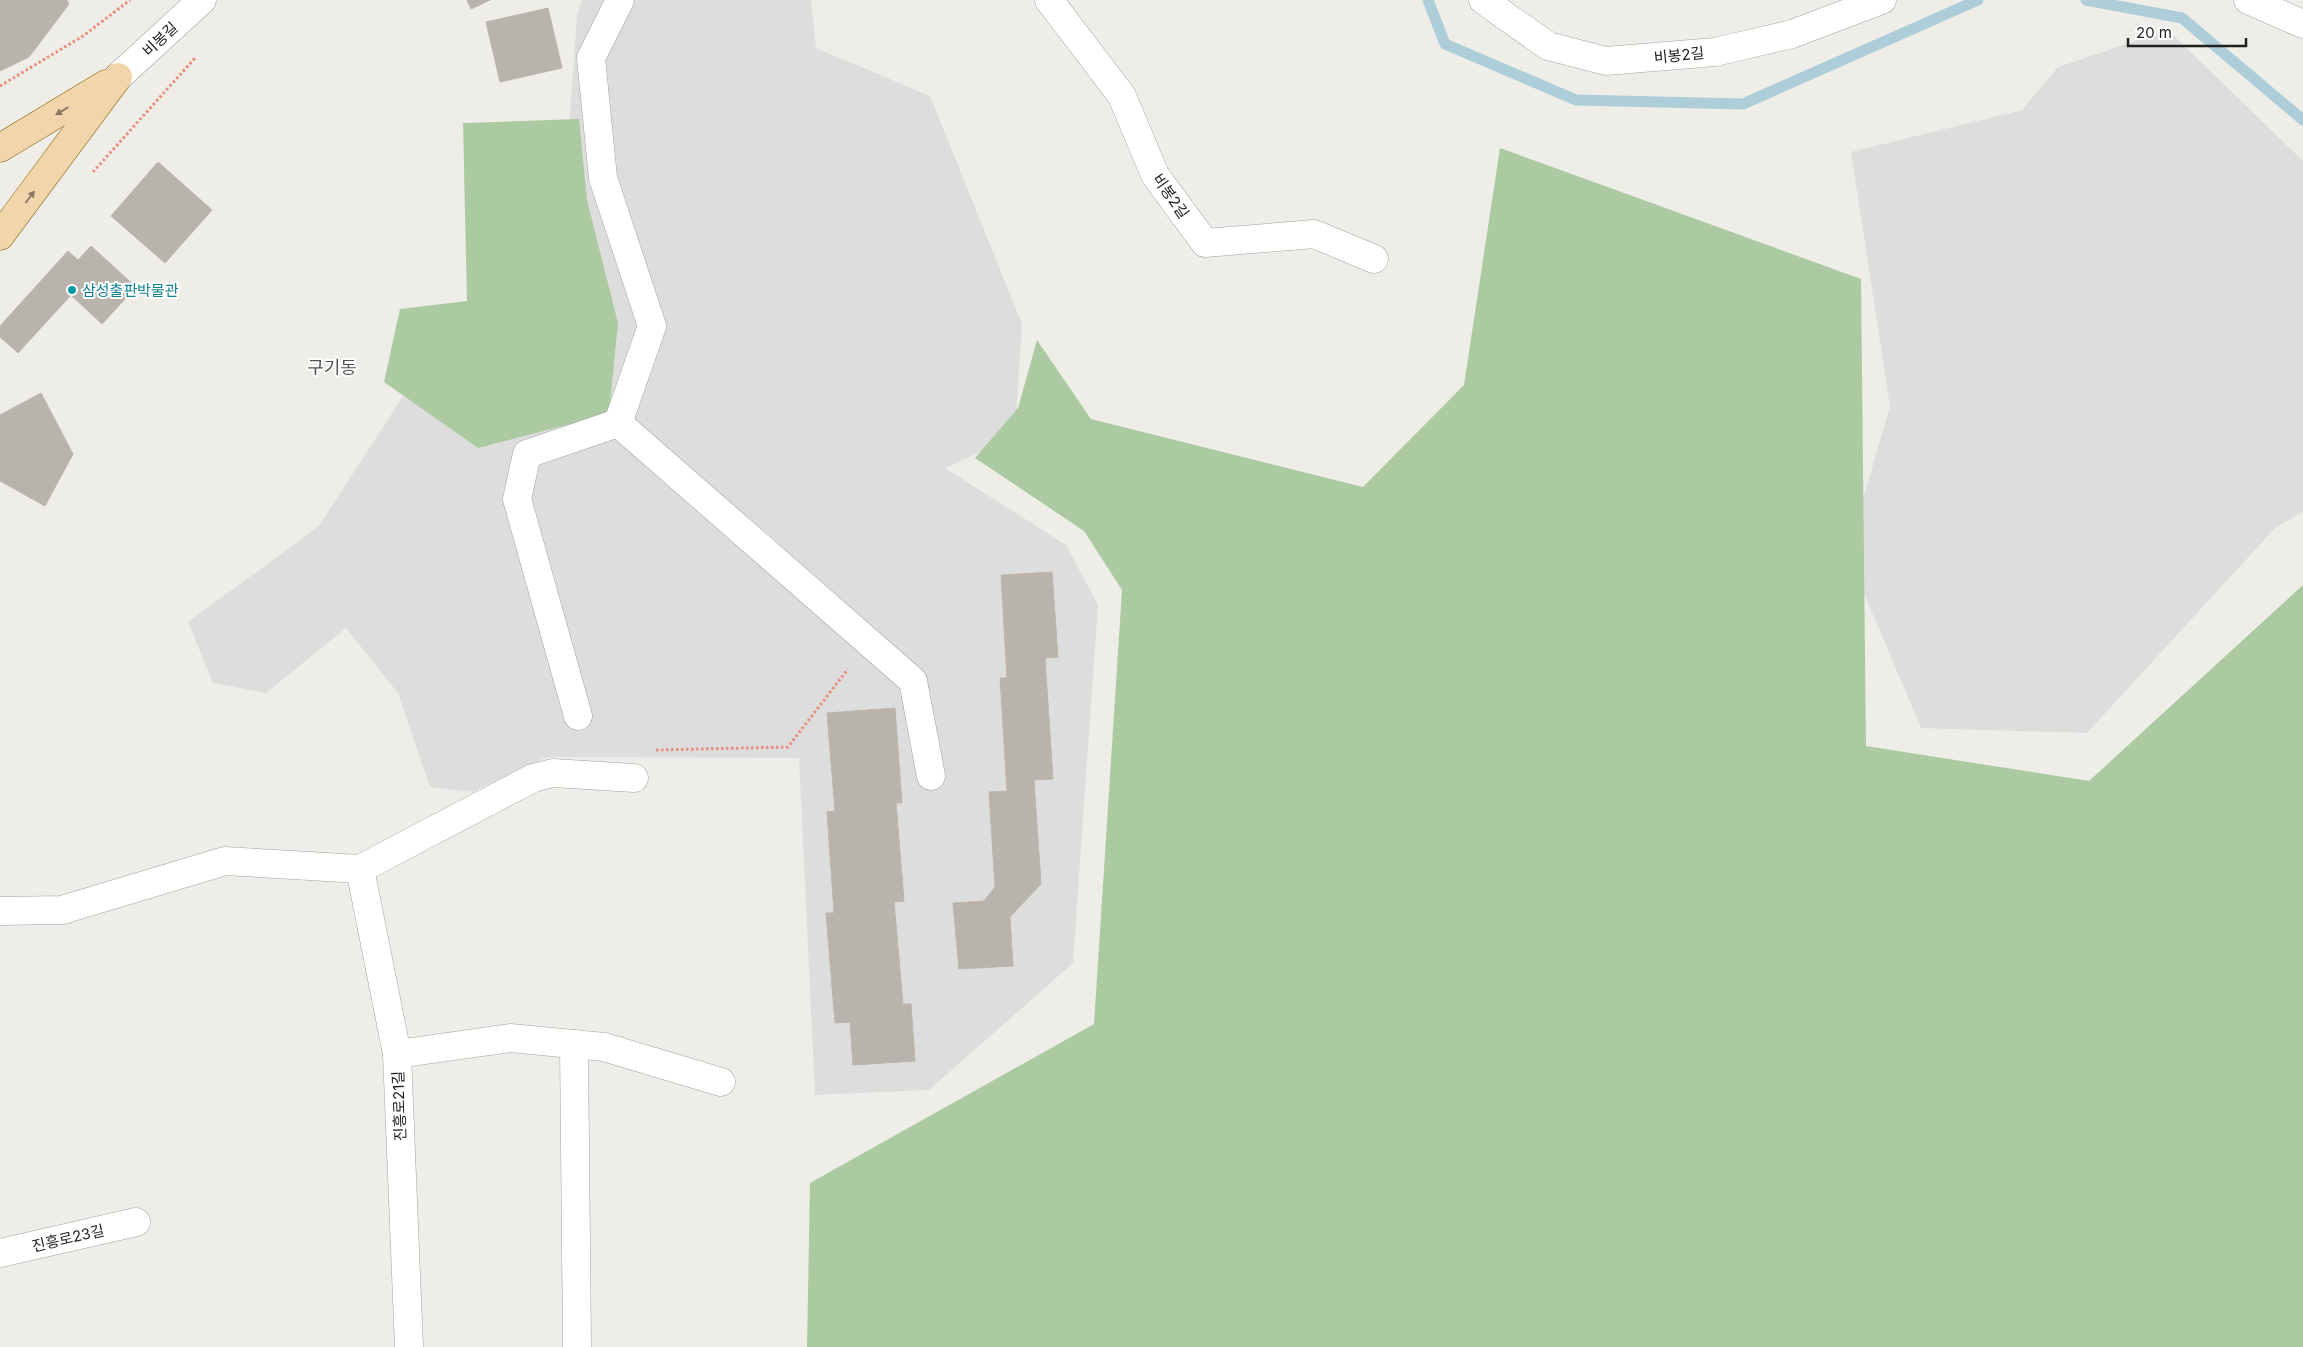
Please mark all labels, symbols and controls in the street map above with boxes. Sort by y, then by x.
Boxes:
scale bar [2128,15,2246,47]
street label: 비봉길 [138,18,182,60]
text: 20 m [2136,23,2172,42]
street label: 비봉2길 [1653,43,1705,67]
one-way arrow [55,107,68,116]
street label: 비봉2길 [1149,170,1193,222]
one-way arrow [25,190,35,204]
place label: 삼성출판박물관 [82,281,179,300]
marker: 삼성출판박물관 [66,284,78,296]
district label: 구기동 [307,357,357,378]
street label: 진흥로21길 [388,1070,410,1142]
street label: 진흥로23길 [30,1220,106,1256]

